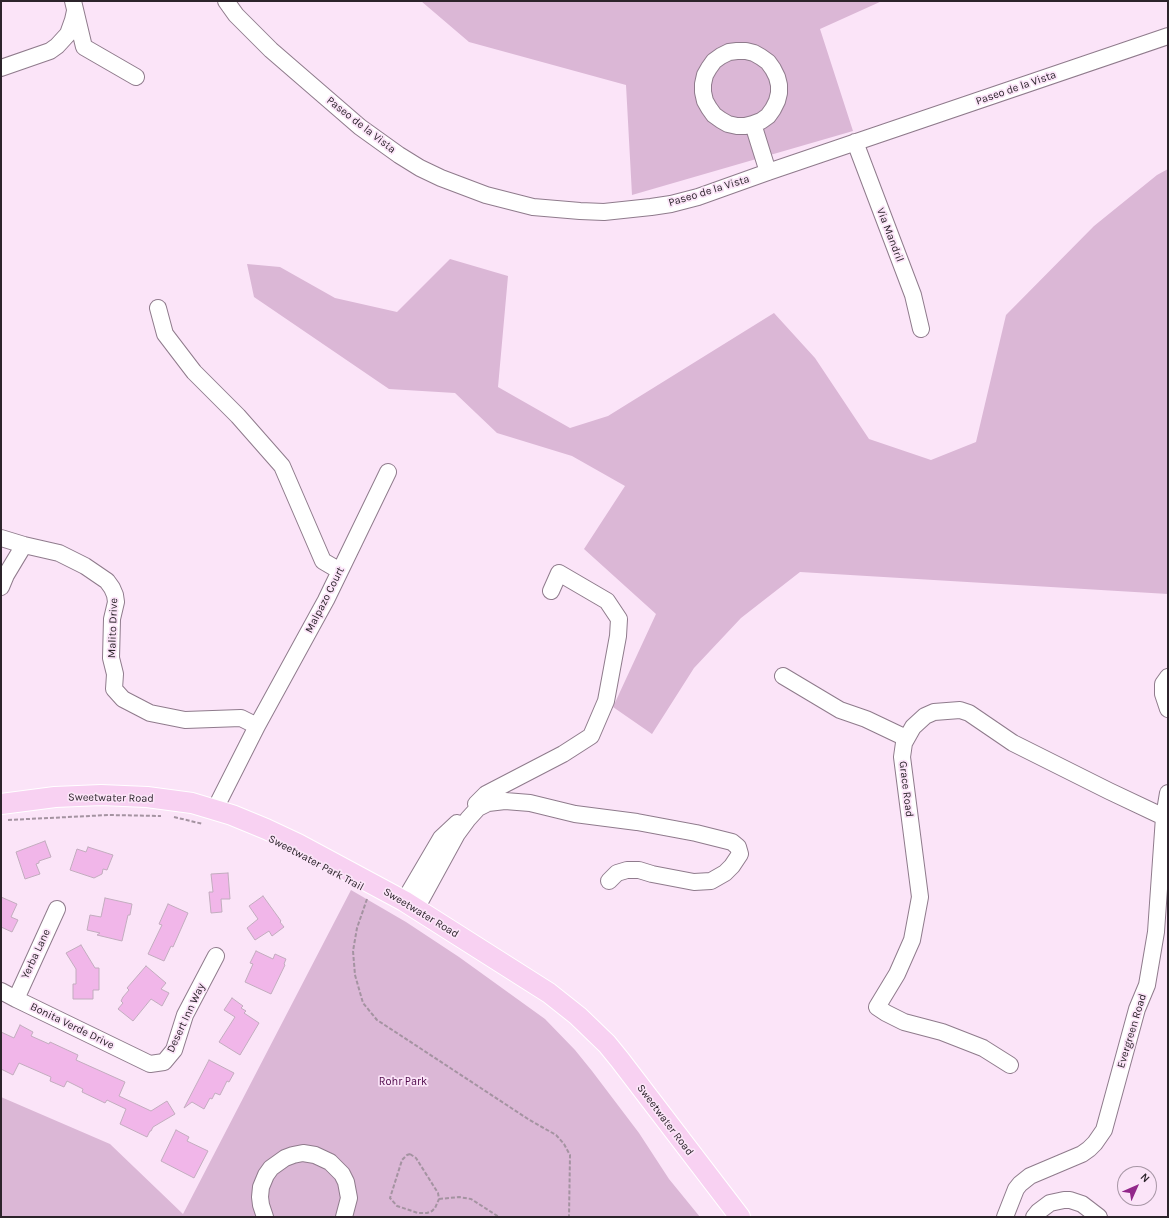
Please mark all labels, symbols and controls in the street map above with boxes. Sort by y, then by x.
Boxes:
street label: Paseo de la Vista [974,68,1058,108]
street label: Paseo de la Vista [324,94,398,156]
street label: Paseo de la Vista [667,172,751,210]
street label: Via Mandril [874,206,906,264]
street label: Malpazo Court [303,565,347,635]
street label: Malito Drive [105,598,121,658]
street label: Grace Road [896,760,916,818]
street label: Sweetwater Road [68,791,154,805]
street label: Sweetwater Park Trail [266,832,366,894]
street label: Sweetwater Road [381,885,461,941]
street label: Yerba Lane [19,927,53,981]
street label: Desert Inn Way [164,981,208,1055]
street label: Evergreen Road [1114,992,1150,1070]
street label: Bonita Verde Drive [28,1000,116,1052]
park label: Rohr Park [379,1075,427,1089]
street label: Sweetwater Road [634,1082,696,1158]
north arrow [1117,1166,1157,1206]
text: N [1138,1170,1153,1185]

